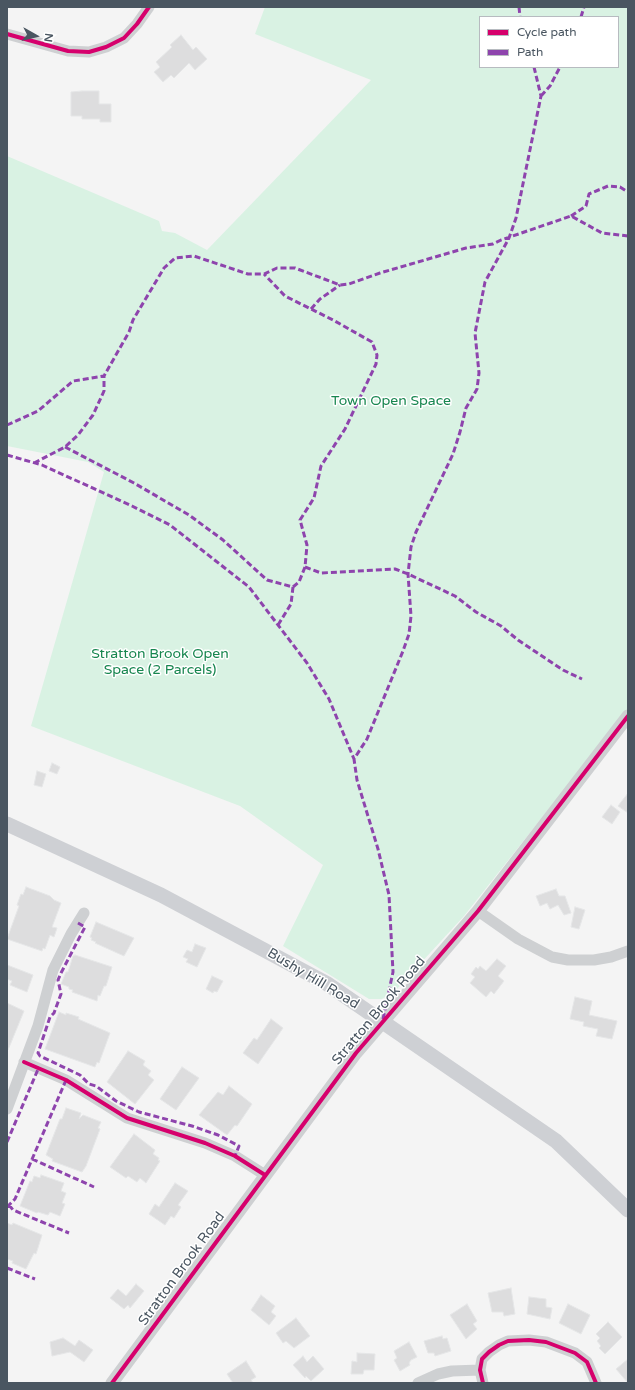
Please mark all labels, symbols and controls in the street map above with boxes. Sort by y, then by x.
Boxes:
north arrow [16,16,56,56]
legend [479,16,619,68]
text: Cycle path [517,25,576,39]
text: N [41,32,55,43]
text: Path [517,45,543,59]
park label: Town Open Space [331,393,451,409]
park label: Stratton Brook Open Space (2 Parcels) [91,646,229,678]
street label: Bushy Hill Road [264,945,362,1013]
street label: Stratton Brook Road [329,953,429,1069]
street label: Stratton Brook Road [135,1209,229,1329]

